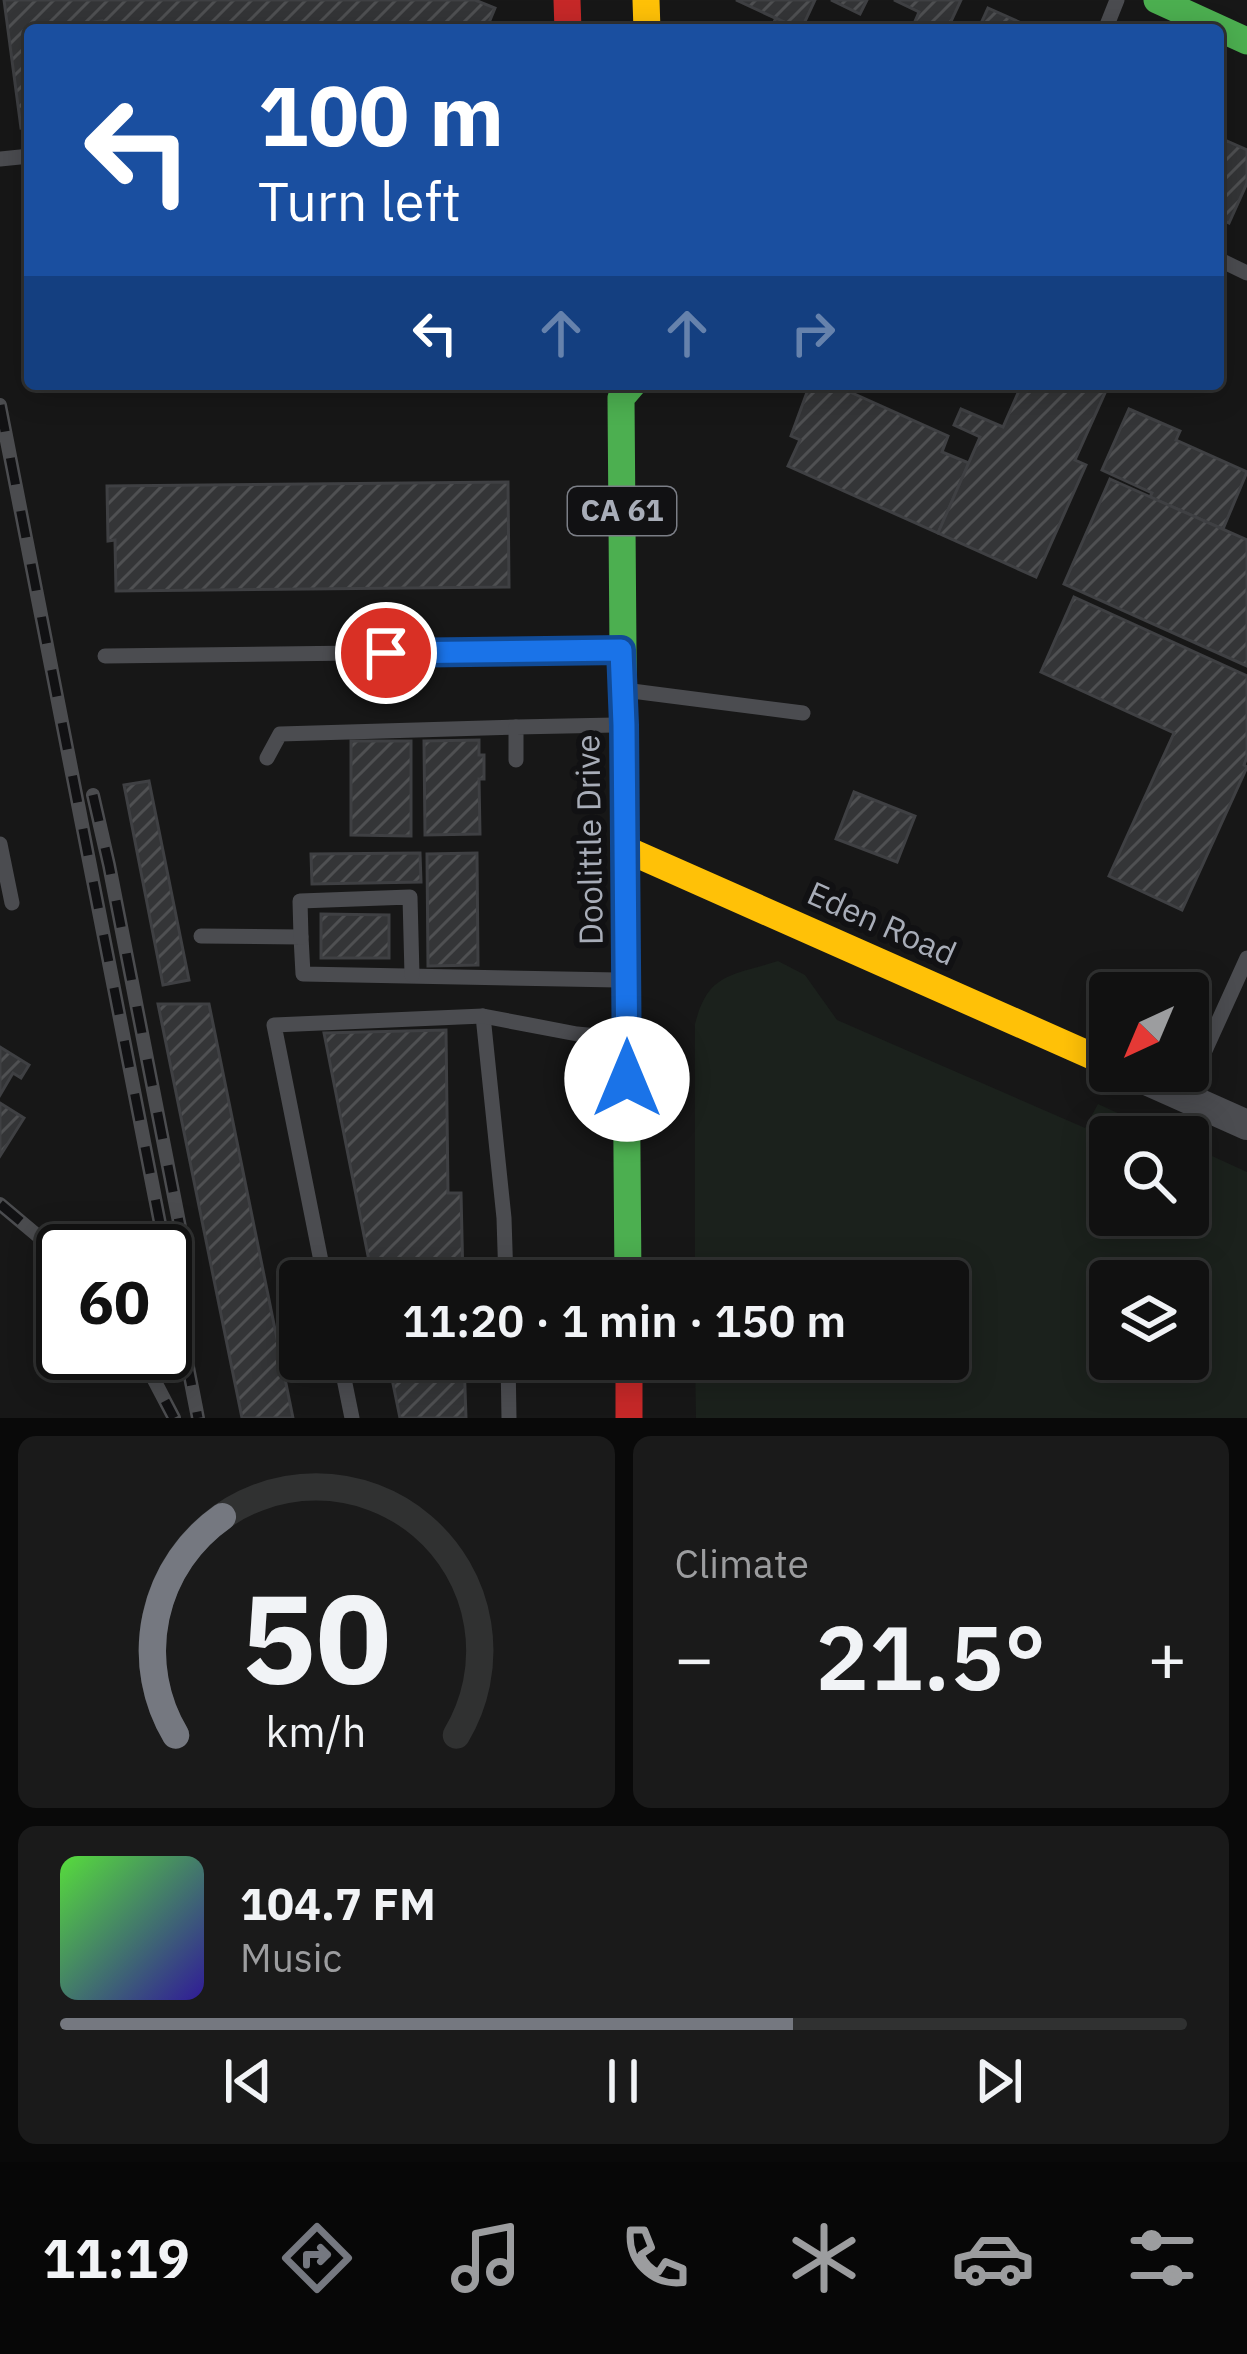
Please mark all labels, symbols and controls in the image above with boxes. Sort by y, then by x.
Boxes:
text: 100 m [258,60,504,169]
icon: left [60,72,216,228]
text: Turn left [258,166,461,236]
icon: left [402,300,468,366]
icon: ahead [528,300,594,366]
icon: ahead [654,300,720,366]
icon: right [780,300,846,366]
road number: CA 61 [568,487,676,535]
pin [335,602,437,704]
icon: arrive [353,620,419,686]
street label: Doolittle Drive [565,734,612,946]
street label: Eden Road [801,871,963,974]
north arrow [1089,972,1209,1092]
map controls [1089,972,1209,1380]
position arrow [564,1016,690,1142]
button: search [1089,1116,1209,1236]
speed limit sign: 60 [36,1224,192,1380]
button: layers [1089,1260,1209,1380]
text: 11:20 · 1 min · 150 m [402,1291,846,1349]
text: Climate [675,1538,809,1589]
text: 50 [241,1556,391,1718]
text: 21.5° [815,1598,1046,1715]
text: − [675,1614,714,1700]
text: + [1147,1614,1187,1700]
text: km/h [266,1703,367,1759]
text: 104.7 FM [240,1874,436,1932]
text: Music [240,1932,342,1983]
icon: previous [215,2048,281,2114]
icon: pause [590,2048,656,2114]
icon: next [966,2048,1032,2114]
icon: directions [275,2216,359,2300]
icon: music [444,2216,528,2300]
icon: phone [613,2216,697,2300]
icon: climate [782,2216,866,2300]
icon: car [951,2216,1035,2300]
icon: filters [1120,2216,1204,2300]
text: 11:19 [43,2223,190,2293]

